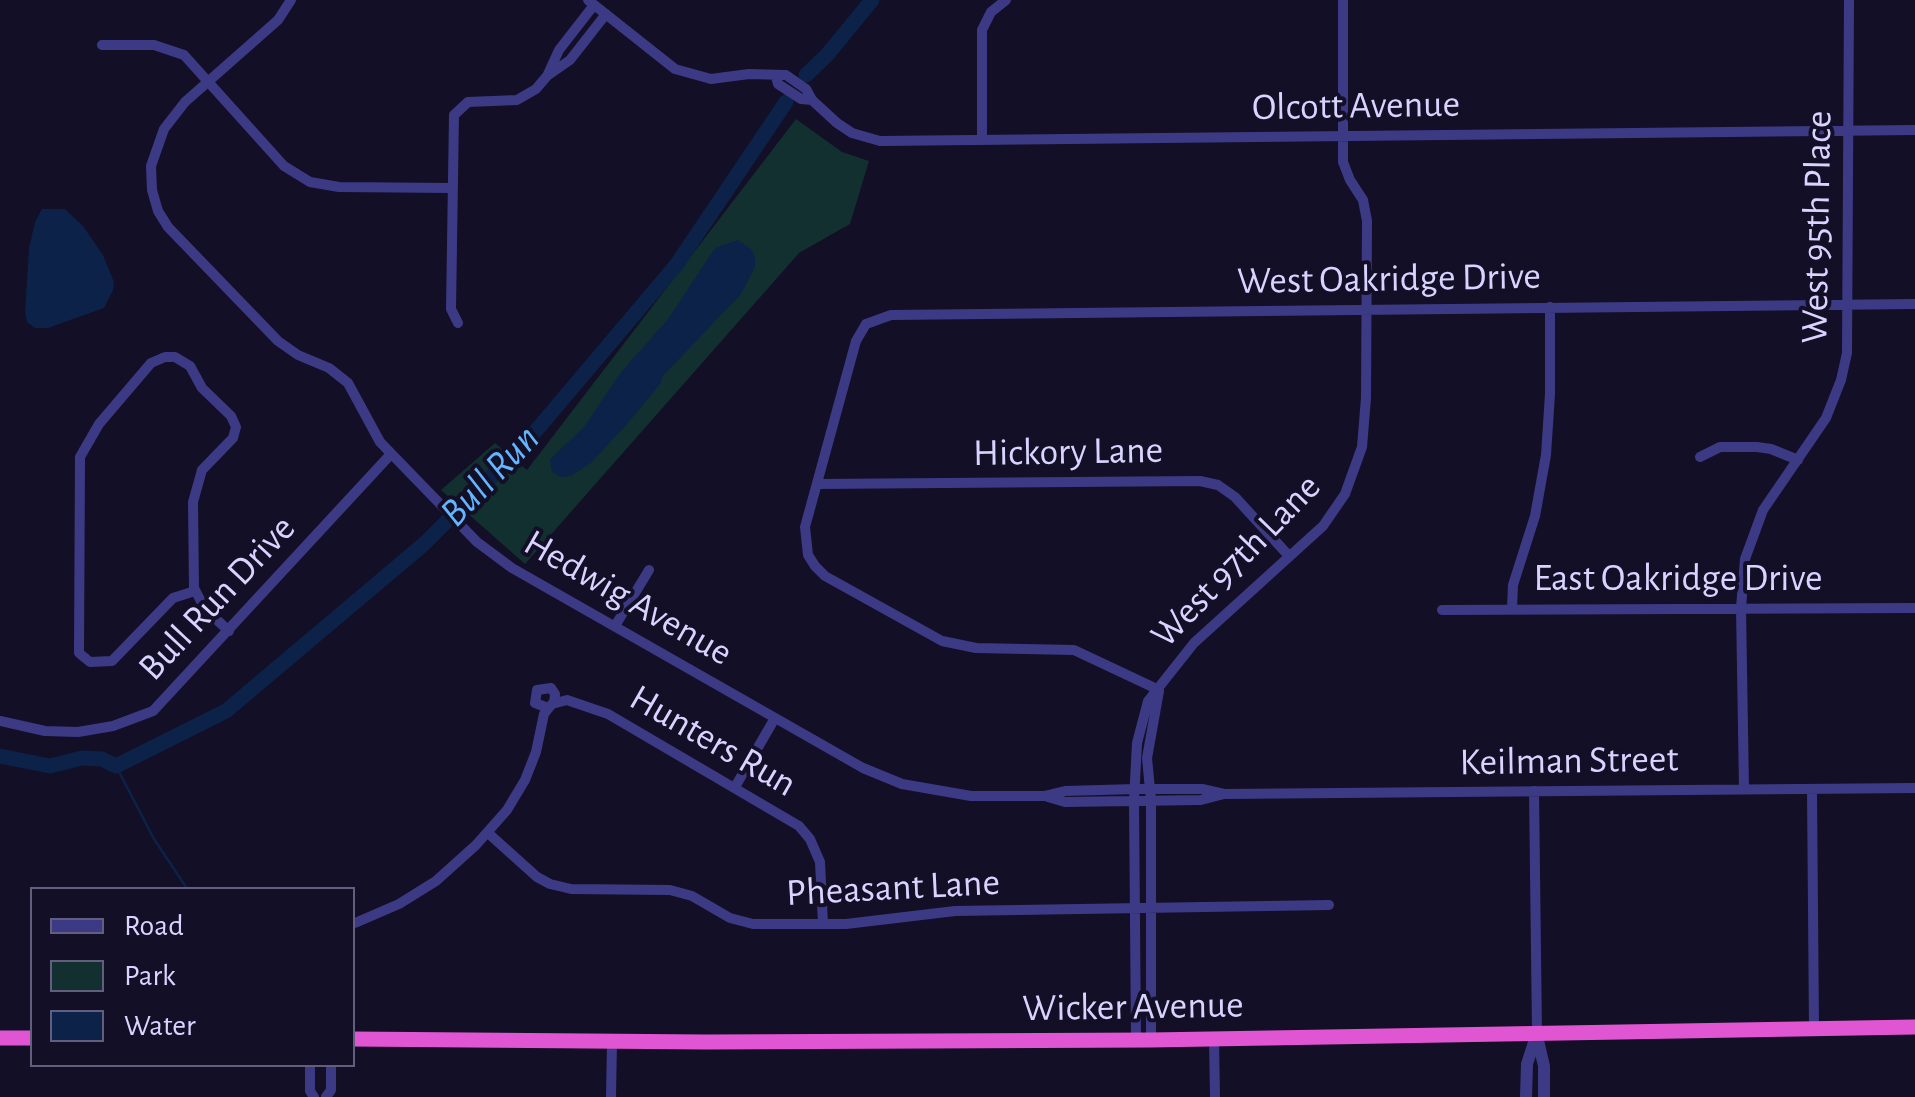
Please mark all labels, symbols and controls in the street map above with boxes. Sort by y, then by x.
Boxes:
street label: Olcott Avenue [1252,81,1460,131]
street label: West 95th Place [1792,110,1842,344]
street label: West Oakridge Drive [1237,254,1541,304]
water label: Bull Run [430,415,550,537]
street label: Hickory Lane [973,428,1163,476]
street label: West 97th Lane [1142,465,1330,657]
street label: Bull Run Drive [129,506,305,690]
street label: Hedwig Avenue [516,520,740,676]
street label: East Oakridge Drive [1533,556,1823,602]
street label: Hunters Run [622,675,804,807]
street label: Keilman Street [1459,736,1679,786]
street label: Pheasant Lane [785,860,1001,916]
legend [30,887,355,1067]
text: Road [124,911,184,941]
text: Park [124,961,176,991]
street label: Wicker Avenue [1022,982,1244,1032]
text: Water [124,1011,196,1041]

